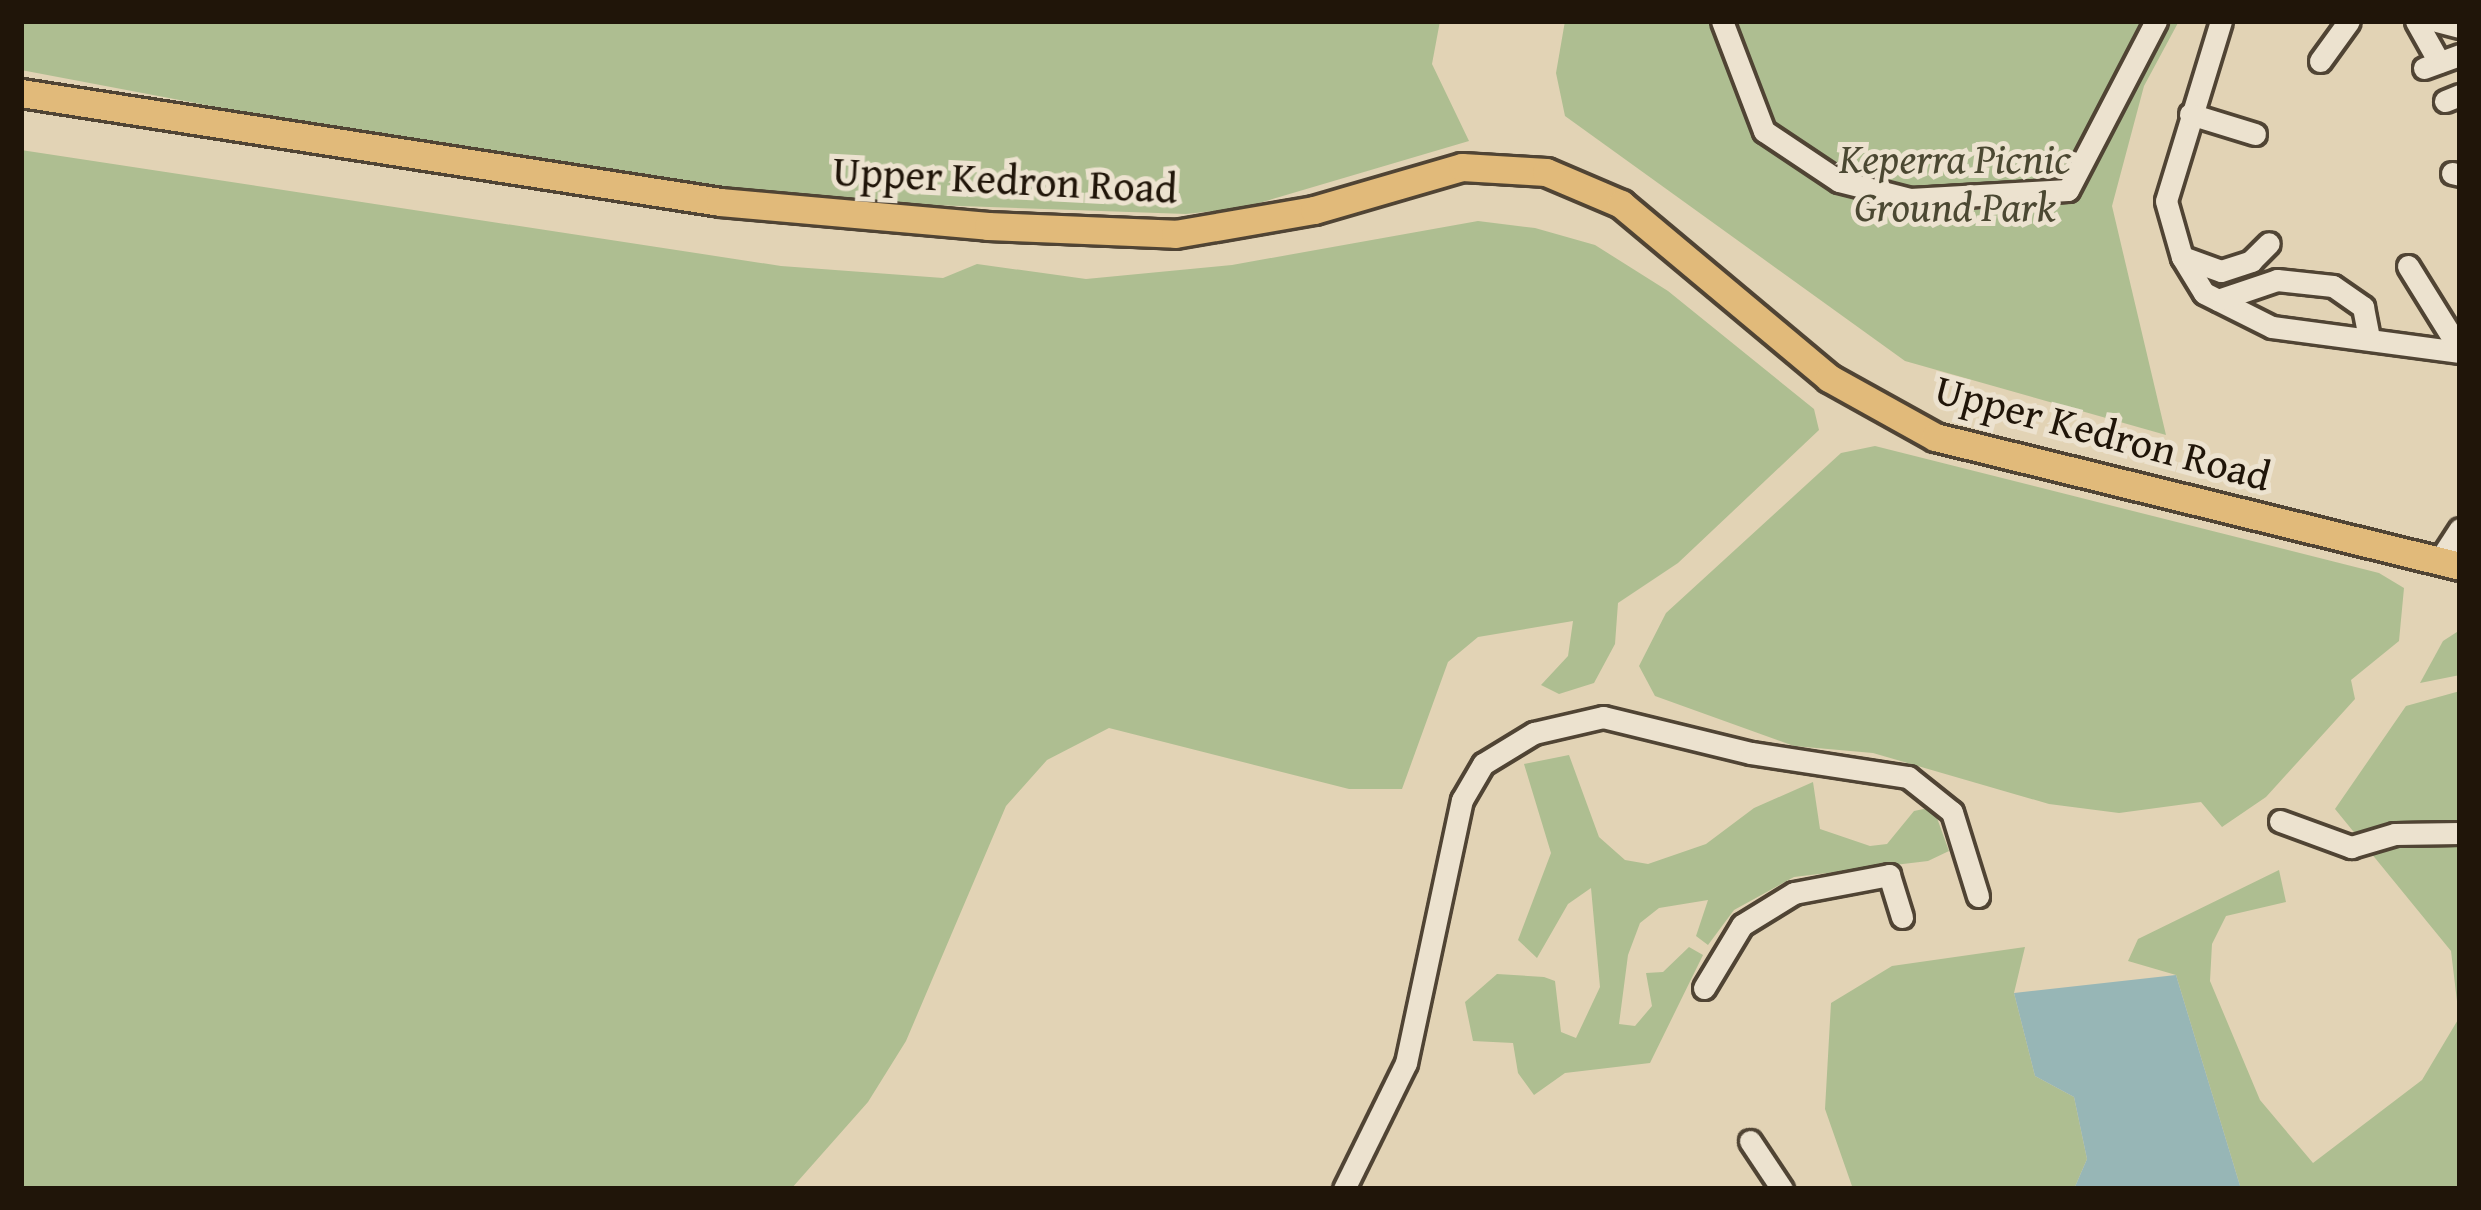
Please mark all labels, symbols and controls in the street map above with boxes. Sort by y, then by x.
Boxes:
park label: Keperra Picnic Ground Park [1839,133,2071,231]
street label: Upper Kedron Road [831,145,1179,213]
street label: Upper Kedron Road [1930,363,2276,501]

